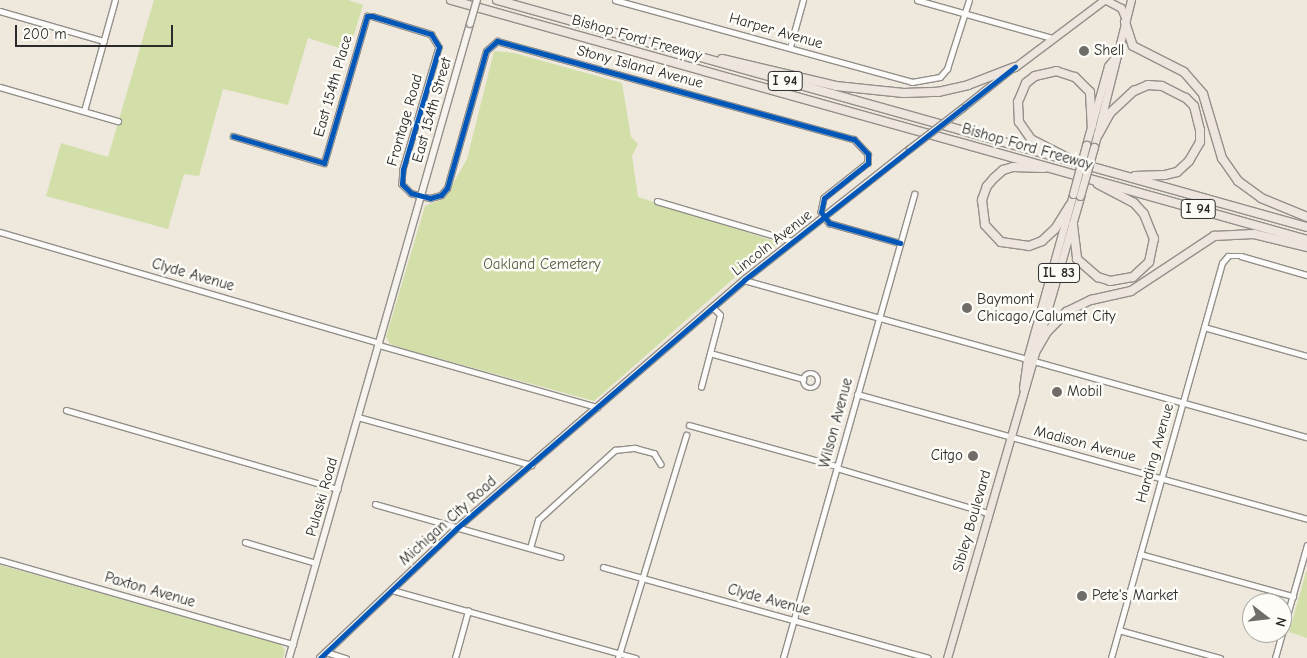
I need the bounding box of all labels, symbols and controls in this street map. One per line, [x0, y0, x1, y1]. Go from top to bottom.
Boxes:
street label: Harper Avenue [727, 9, 825, 53]
street label: Bishop Ford Freeway [570, 11, 704, 65]
scale bar [18, 15, 175, 47]
text: 200 m [23, 25, 67, 43]
street label: East 154th Place [310, 33, 356, 139]
street label: Stony Island Avenue [575, 41, 705, 93]
place label: Shell [1094, 42, 1124, 60]
marker: Shell [1078, 45, 1090, 57]
street label: East 154th Street [408, 55, 456, 165]
road number: I 94 [768, 70, 802, 92]
street label: Frontage Road [383, 72, 427, 168]
street label: Bishop Ford Freeway [960, 120, 1094, 174]
road number: I 94 [1180, 198, 1216, 220]
street label: Lincoln Avenue [728, 206, 816, 280]
street label: Clyde Avenue [150, 255, 236, 295]
park label: Oakland Cemetery [483, 256, 601, 274]
road number: IL 83 [1038, 262, 1080, 284]
place label: Baymont Chicago/Calumet City [977, 290, 1116, 325]
marker: Baymont Chicago/Calumet City [961, 302, 973, 314]
street label: Wilson Avenue [815, 376, 857, 470]
place label: Mobil [1067, 383, 1102, 401]
marker: Mobil [1051, 386, 1063, 398]
street label: Harding Avenue [1132, 401, 1178, 505]
street label: Madison Avenue [1032, 422, 1138, 466]
place label: Citgo [931, 447, 963, 465]
marker: Citgo [967, 450, 979, 462]
street label: Pulaski Road [302, 455, 342, 539]
street label: Sibley Boulevard [949, 468, 995, 574]
street label: Michigan City Road [396, 473, 500, 569]
street label: Paxton Avenue [103, 568, 197, 612]
street label: Clyde Avenue [726, 580, 812, 620]
place label: Pete's Market [1092, 587, 1178, 605]
marker: Pete's Market [1076, 590, 1088, 602]
north arrow [1242, 593, 1292, 643]
text: N [1272, 615, 1290, 629]

